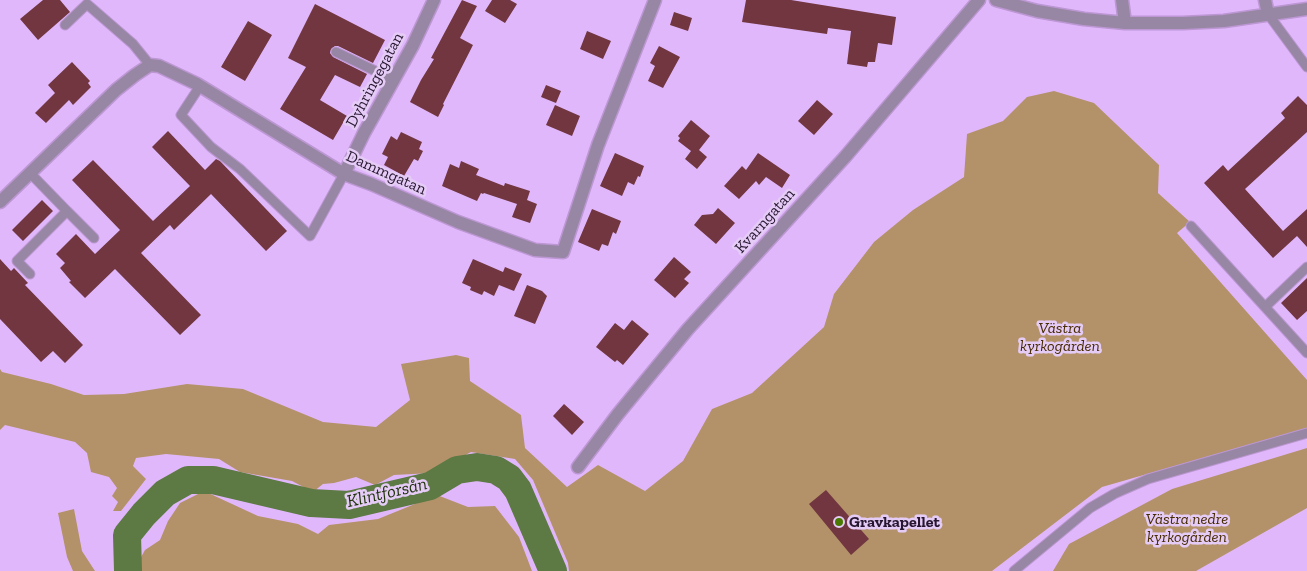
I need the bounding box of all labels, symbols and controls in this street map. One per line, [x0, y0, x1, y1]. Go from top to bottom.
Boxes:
street label: Dyhringegatan [342, 30, 408, 130]
street label: Dammgatan [343, 147, 429, 199]
street label: Kvarngatan [731, 185, 799, 257]
park label: Västra kyrkogården [1020, 318, 1100, 356]
water label: Klintforsån [345, 473, 429, 513]
park label: Västra nedre kyrkogården [1146, 509, 1228, 547]
place label: Gravkapellet [849, 512, 940, 532]
marker: Gravkapellet [833, 516, 845, 528]

